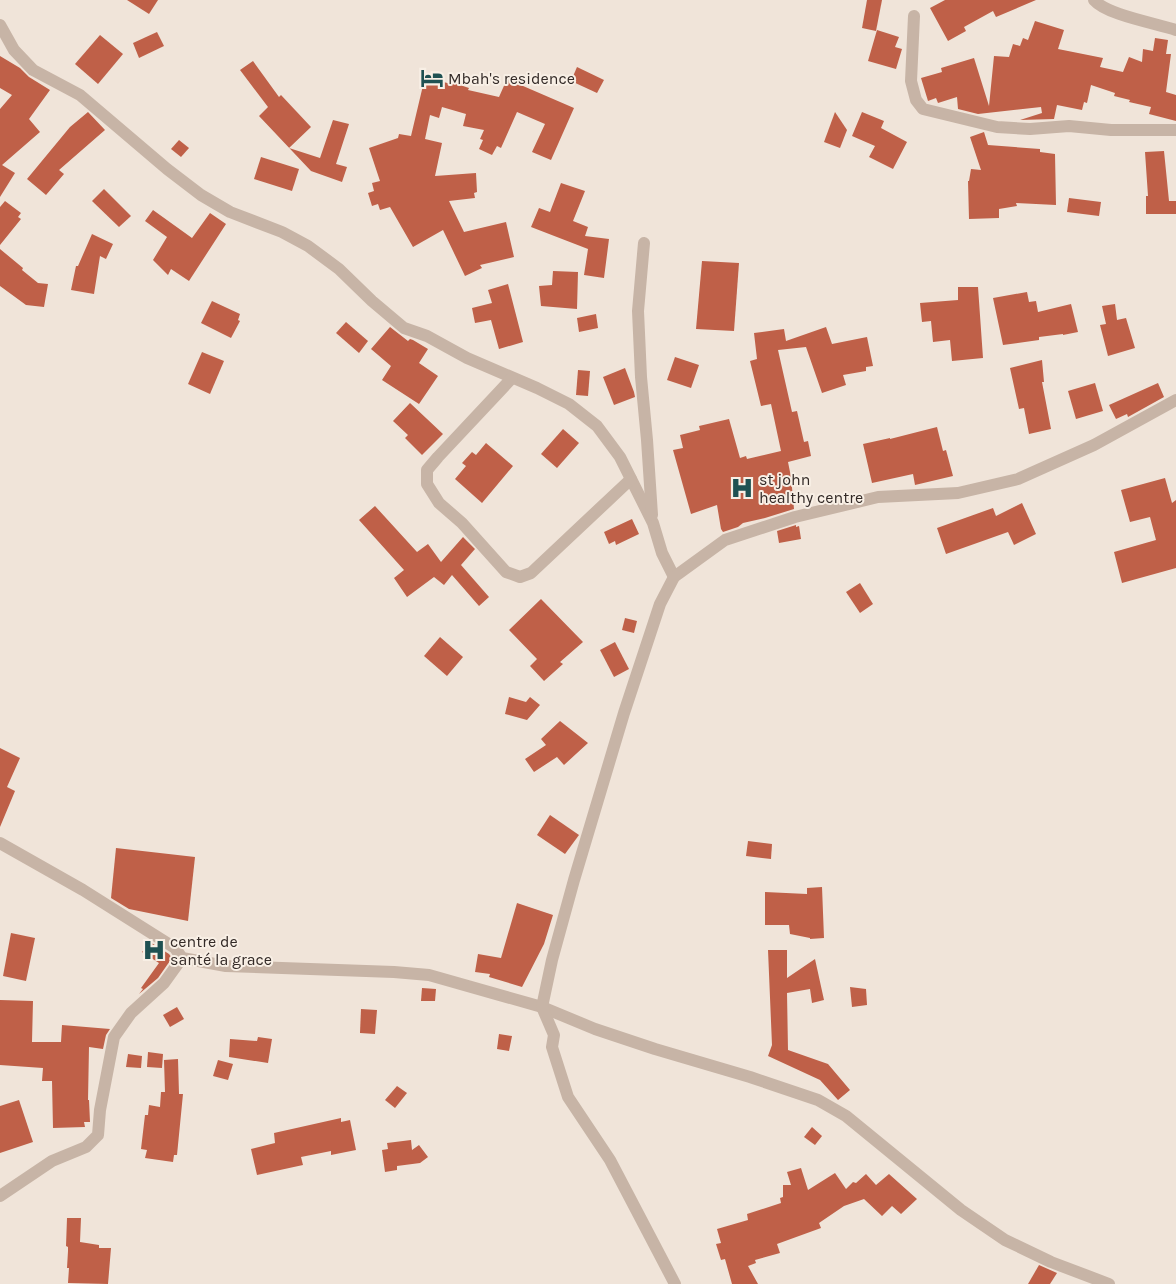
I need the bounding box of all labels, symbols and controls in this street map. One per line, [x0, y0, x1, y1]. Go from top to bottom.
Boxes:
hotel icon: Mbah's residence [419, 65, 445, 91]
place label: Mbah's residence [448, 69, 575, 88]
place label: st john healthy centre [759, 470, 863, 507]
hospital icon: st john healthy centre [729, 475, 755, 501]
place label: centre de santé la grace [170, 932, 272, 969]
hospital icon: centre de santé la grace [141, 937, 167, 963]

